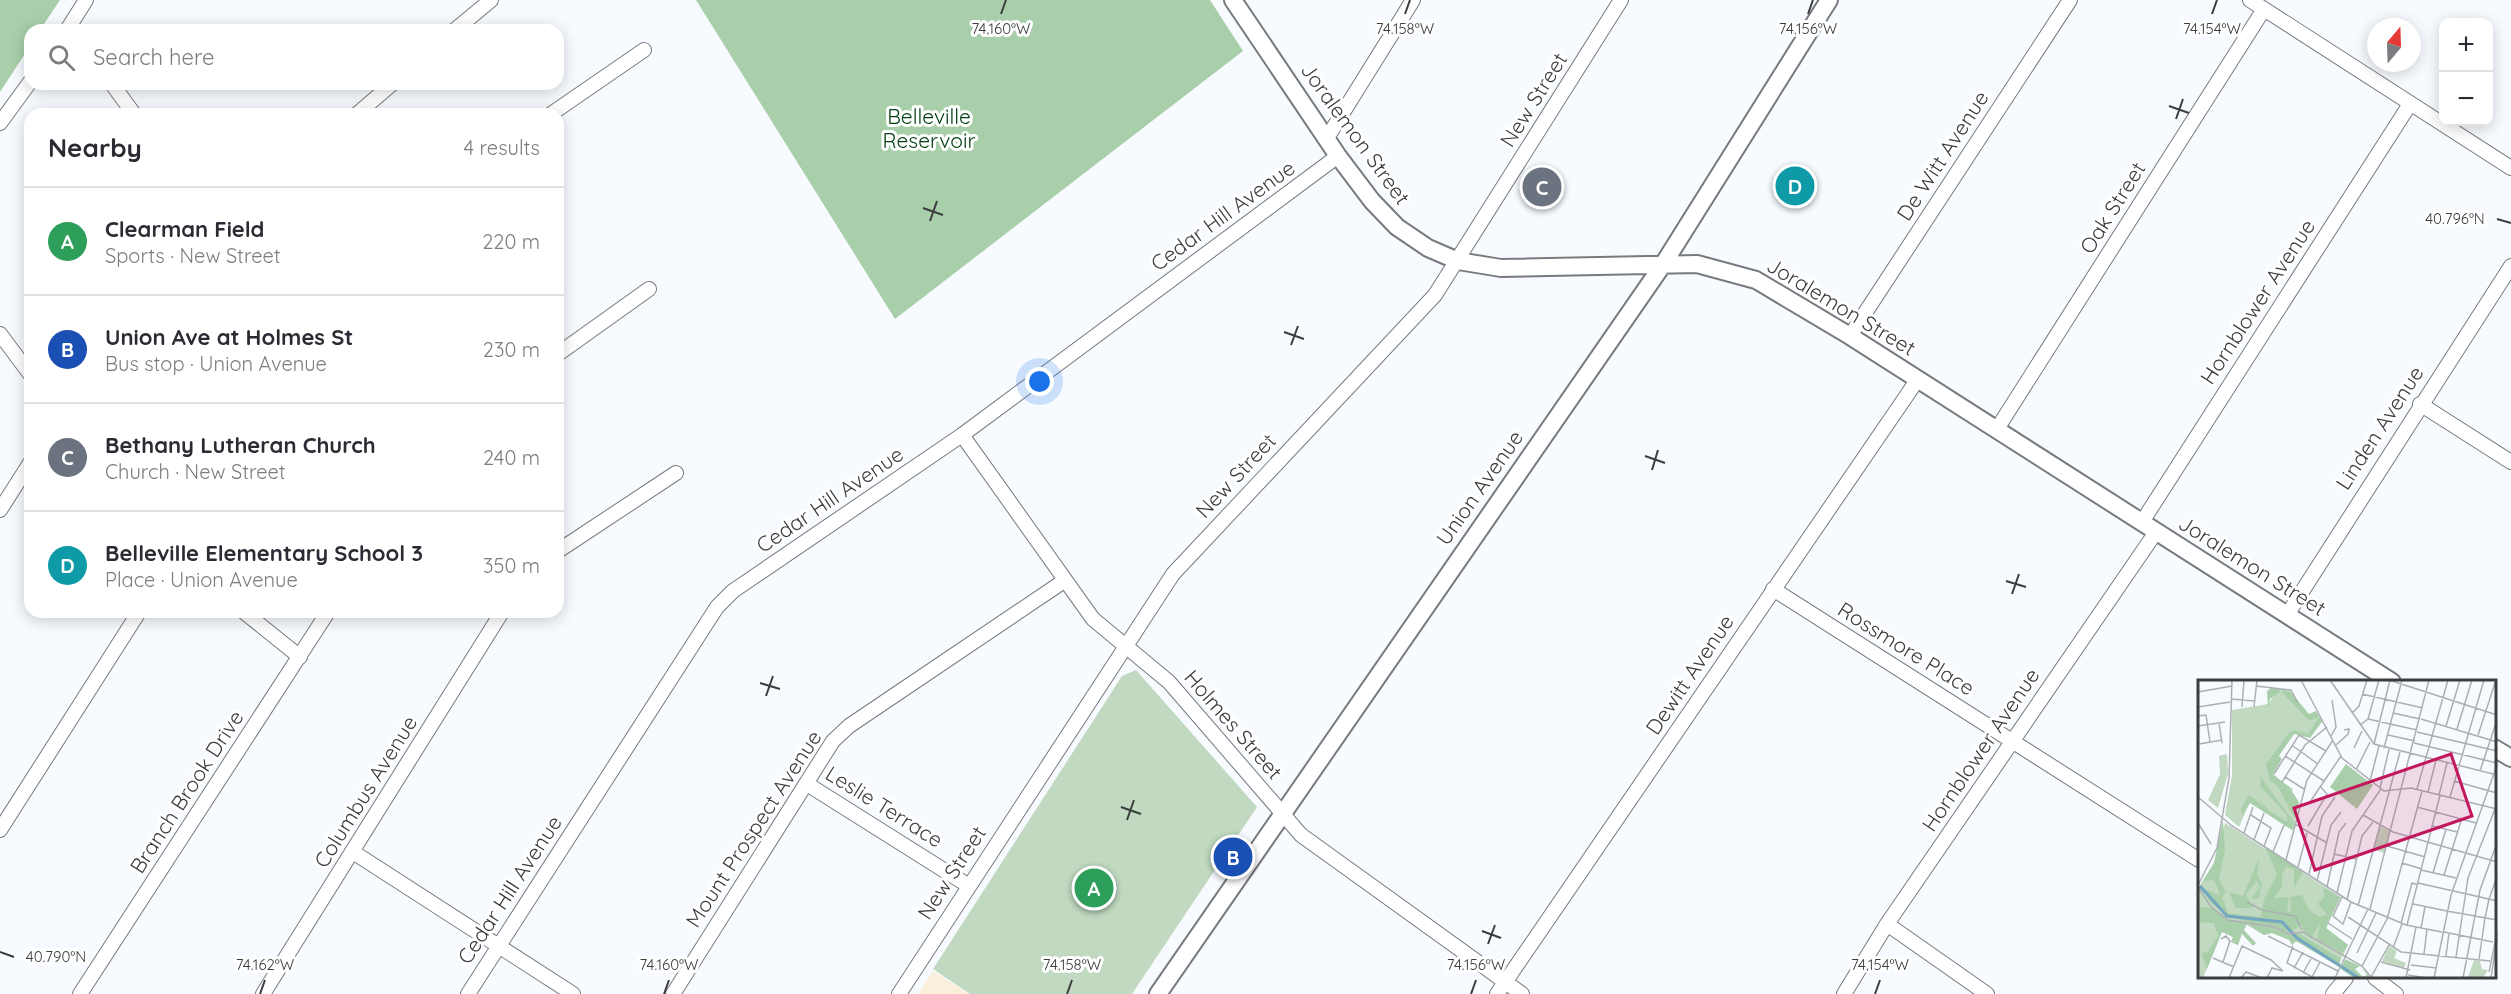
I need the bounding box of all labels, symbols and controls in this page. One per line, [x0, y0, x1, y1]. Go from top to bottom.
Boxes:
north arrow [2367, 18, 2421, 72]
map controls [2439, 18, 2493, 126]
button: + [2439, 18, 2493, 72]
text: 74.160°W [971, 19, 1031, 38]
text: 74.158°W [1376, 19, 1435, 38]
text: 74.156°W [1779, 19, 1838, 38]
text: 74.154°W [2183, 19, 2242, 38]
search box [24, 24, 564, 90]
icon: search [45, 41, 78, 74]
text: Search here [93, 43, 214, 71]
street label: New Street [1494, 48, 1572, 151]
street label: Joralemon Street [1296, 57, 1416, 209]
button: − [2439, 72, 2493, 126]
street label: De Witt Avenue [1891, 86, 1994, 225]
park label: Belleville Reservoir [883, 103, 975, 153]
text: Nearby [48, 131, 142, 164]
text: 4 results [464, 135, 540, 160]
street label: Cedar Hill Avenue [1145, 154, 1300, 276]
street label: Oak Street [2074, 157, 2151, 258]
pin: C [1522, 164, 1562, 210]
pin: D [1776, 164, 1814, 208]
text: 40.796°N [2425, 209, 2485, 228]
street label: Hornblower Avenue [2194, 214, 2320, 389]
text: Clearman Field [105, 215, 264, 243]
text: A [61, 229, 74, 254]
text: 220 m [482, 229, 540, 254]
text: Sports · New Street [105, 243, 281, 268]
street label: Joralemon Street [1762, 252, 1921, 361]
text: Union Ave at Holmes St [105, 323, 353, 351]
text: B [61, 337, 74, 362]
text: 230 m [483, 337, 540, 362]
text: Bus stop · Union Avenue [105, 351, 327, 376]
street label: Linden Avenue [2330, 361, 2429, 494]
your location [1025, 367, 1054, 396]
street label: Union Avenue [1430, 425, 1528, 550]
street label: New Street [1190, 428, 1281, 523]
text: Bethany Lutheran Church [105, 431, 376, 459]
street label: Cedar Hill Avenue [751, 440, 908, 558]
text: C [61, 445, 74, 470]
text: 240 m [483, 445, 540, 470]
text: Church · New Street [105, 459, 286, 484]
street label: Joralemon Street [2174, 509, 2331, 621]
text: Belleville Elementary School 3 [105, 539, 423, 567]
text: D [60, 553, 75, 578]
text: 350 m [483, 553, 540, 578]
text: Place · Union Avenue [105, 567, 298, 592]
street label: Rossmore Place [1833, 596, 1980, 701]
street label: Dewitt Avenue [1639, 609, 1739, 739]
street label: Hornblower Avenue [1916, 663, 2044, 836]
street label: Holmes Street [1179, 664, 1288, 784]
inset map [2198, 680, 2496, 979]
street label: Branch Brook Drive [124, 705, 249, 878]
street label: Columbus Avenue [308, 711, 422, 872]
street label: Mount Prospect Avenue [680, 725, 827, 932]
street label: Leslie Terrace [821, 760, 948, 852]
street label: Cedar Hill Avenue [452, 810, 567, 969]
street label: New Street [911, 821, 991, 924]
pin: B [1214, 834, 1252, 880]
pin: A [1074, 866, 1114, 910]
text: 40.790°N [26, 947, 86, 966]
text: 74.162°W [236, 955, 295, 974]
text: 74.160°W [639, 955, 699, 974]
text: 74.158°W [1043, 955, 1102, 974]
text: 74.156°W [1447, 955, 1506, 974]
text: 74.154°W [1851, 955, 1910, 974]

